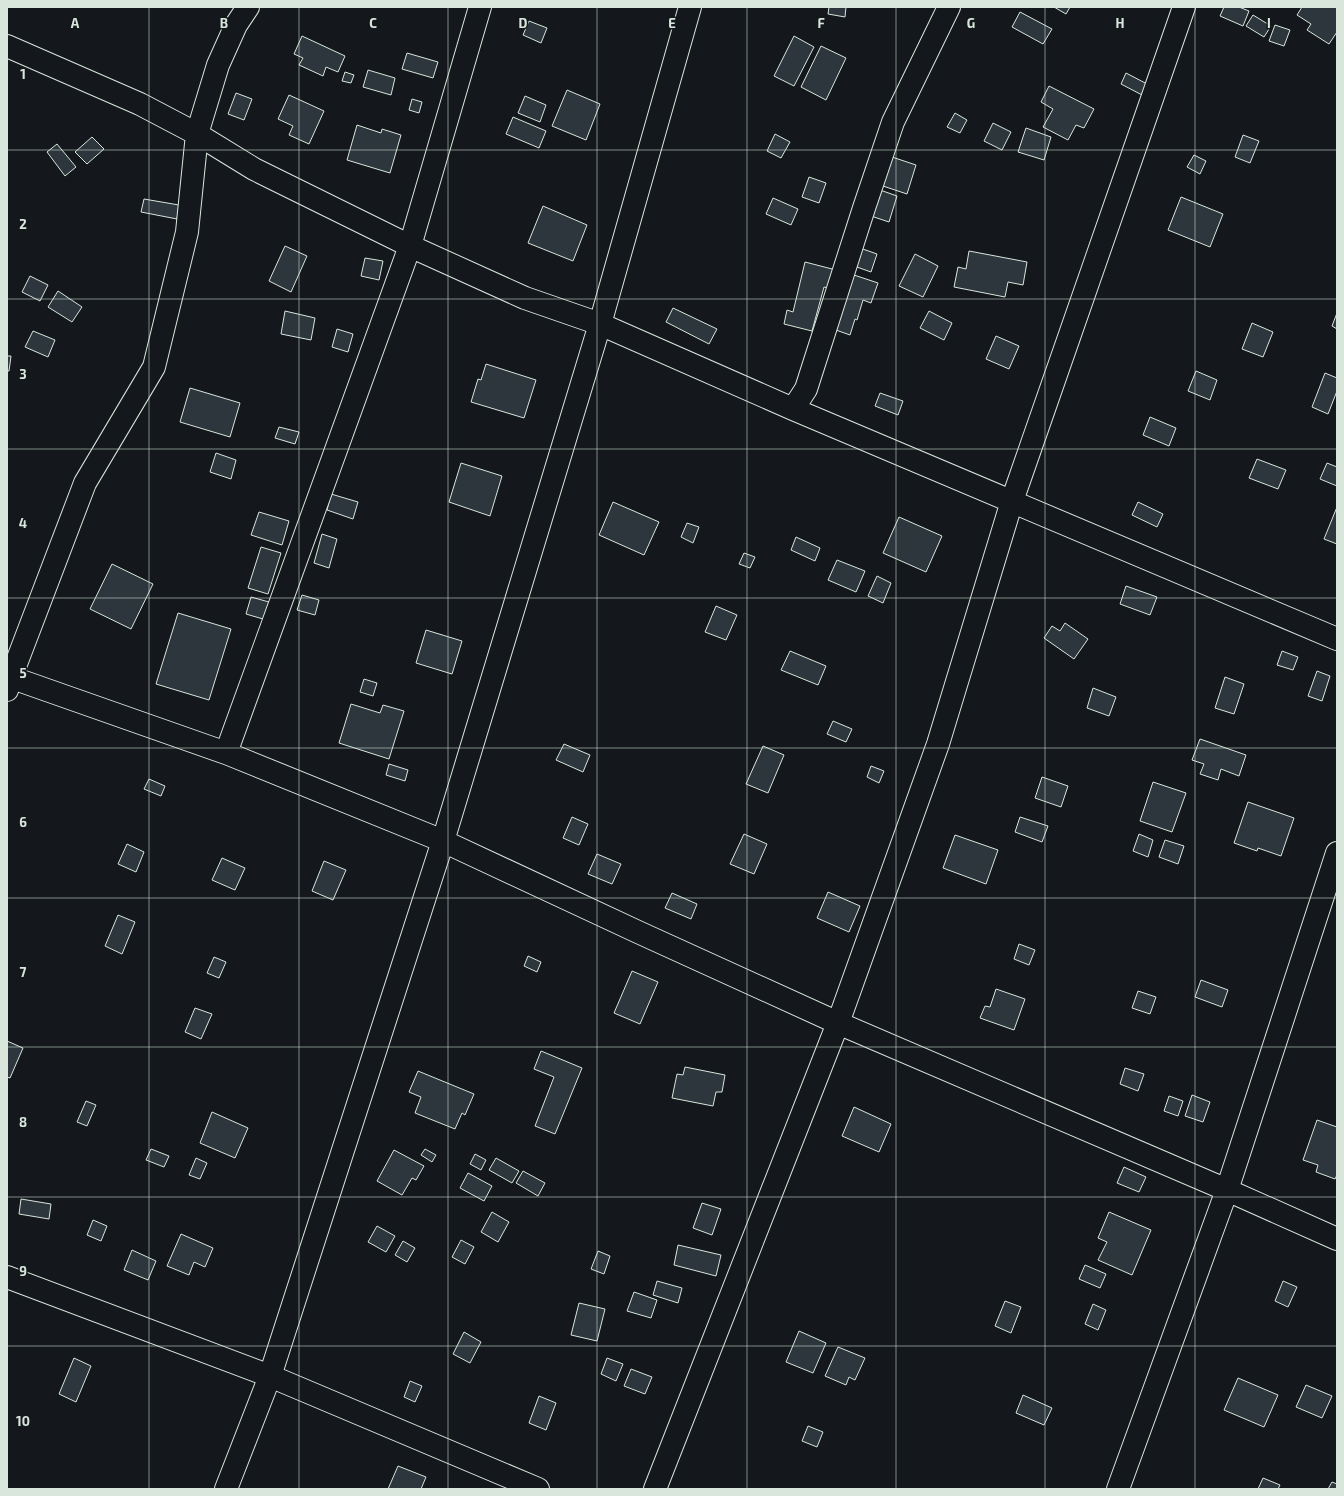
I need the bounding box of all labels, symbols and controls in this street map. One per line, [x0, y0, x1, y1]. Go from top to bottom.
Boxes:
text: A [71, 15, 80, 31]
text: B [220, 15, 228, 31]
text: C [369, 15, 377, 31]
text: D [519, 15, 528, 31]
text: E [668, 15, 676, 31]
text: F [817, 15, 825, 31]
text: G [967, 15, 975, 31]
text: H [1116, 15, 1125, 31]
text: I [1267, 15, 1271, 31]
text: 1 [20, 66, 26, 82]
text: 2 [19, 216, 27, 232]
text: 3 [19, 366, 27, 382]
text: 4 [19, 515, 27, 531]
text: 5 [19, 665, 27, 681]
text: 6 [19, 814, 27, 830]
text: 7 [20, 964, 27, 980]
text: 8 [19, 1114, 27, 1130]
text: 9 [19, 1263, 27, 1279]
text: 10 [16, 1413, 30, 1429]

